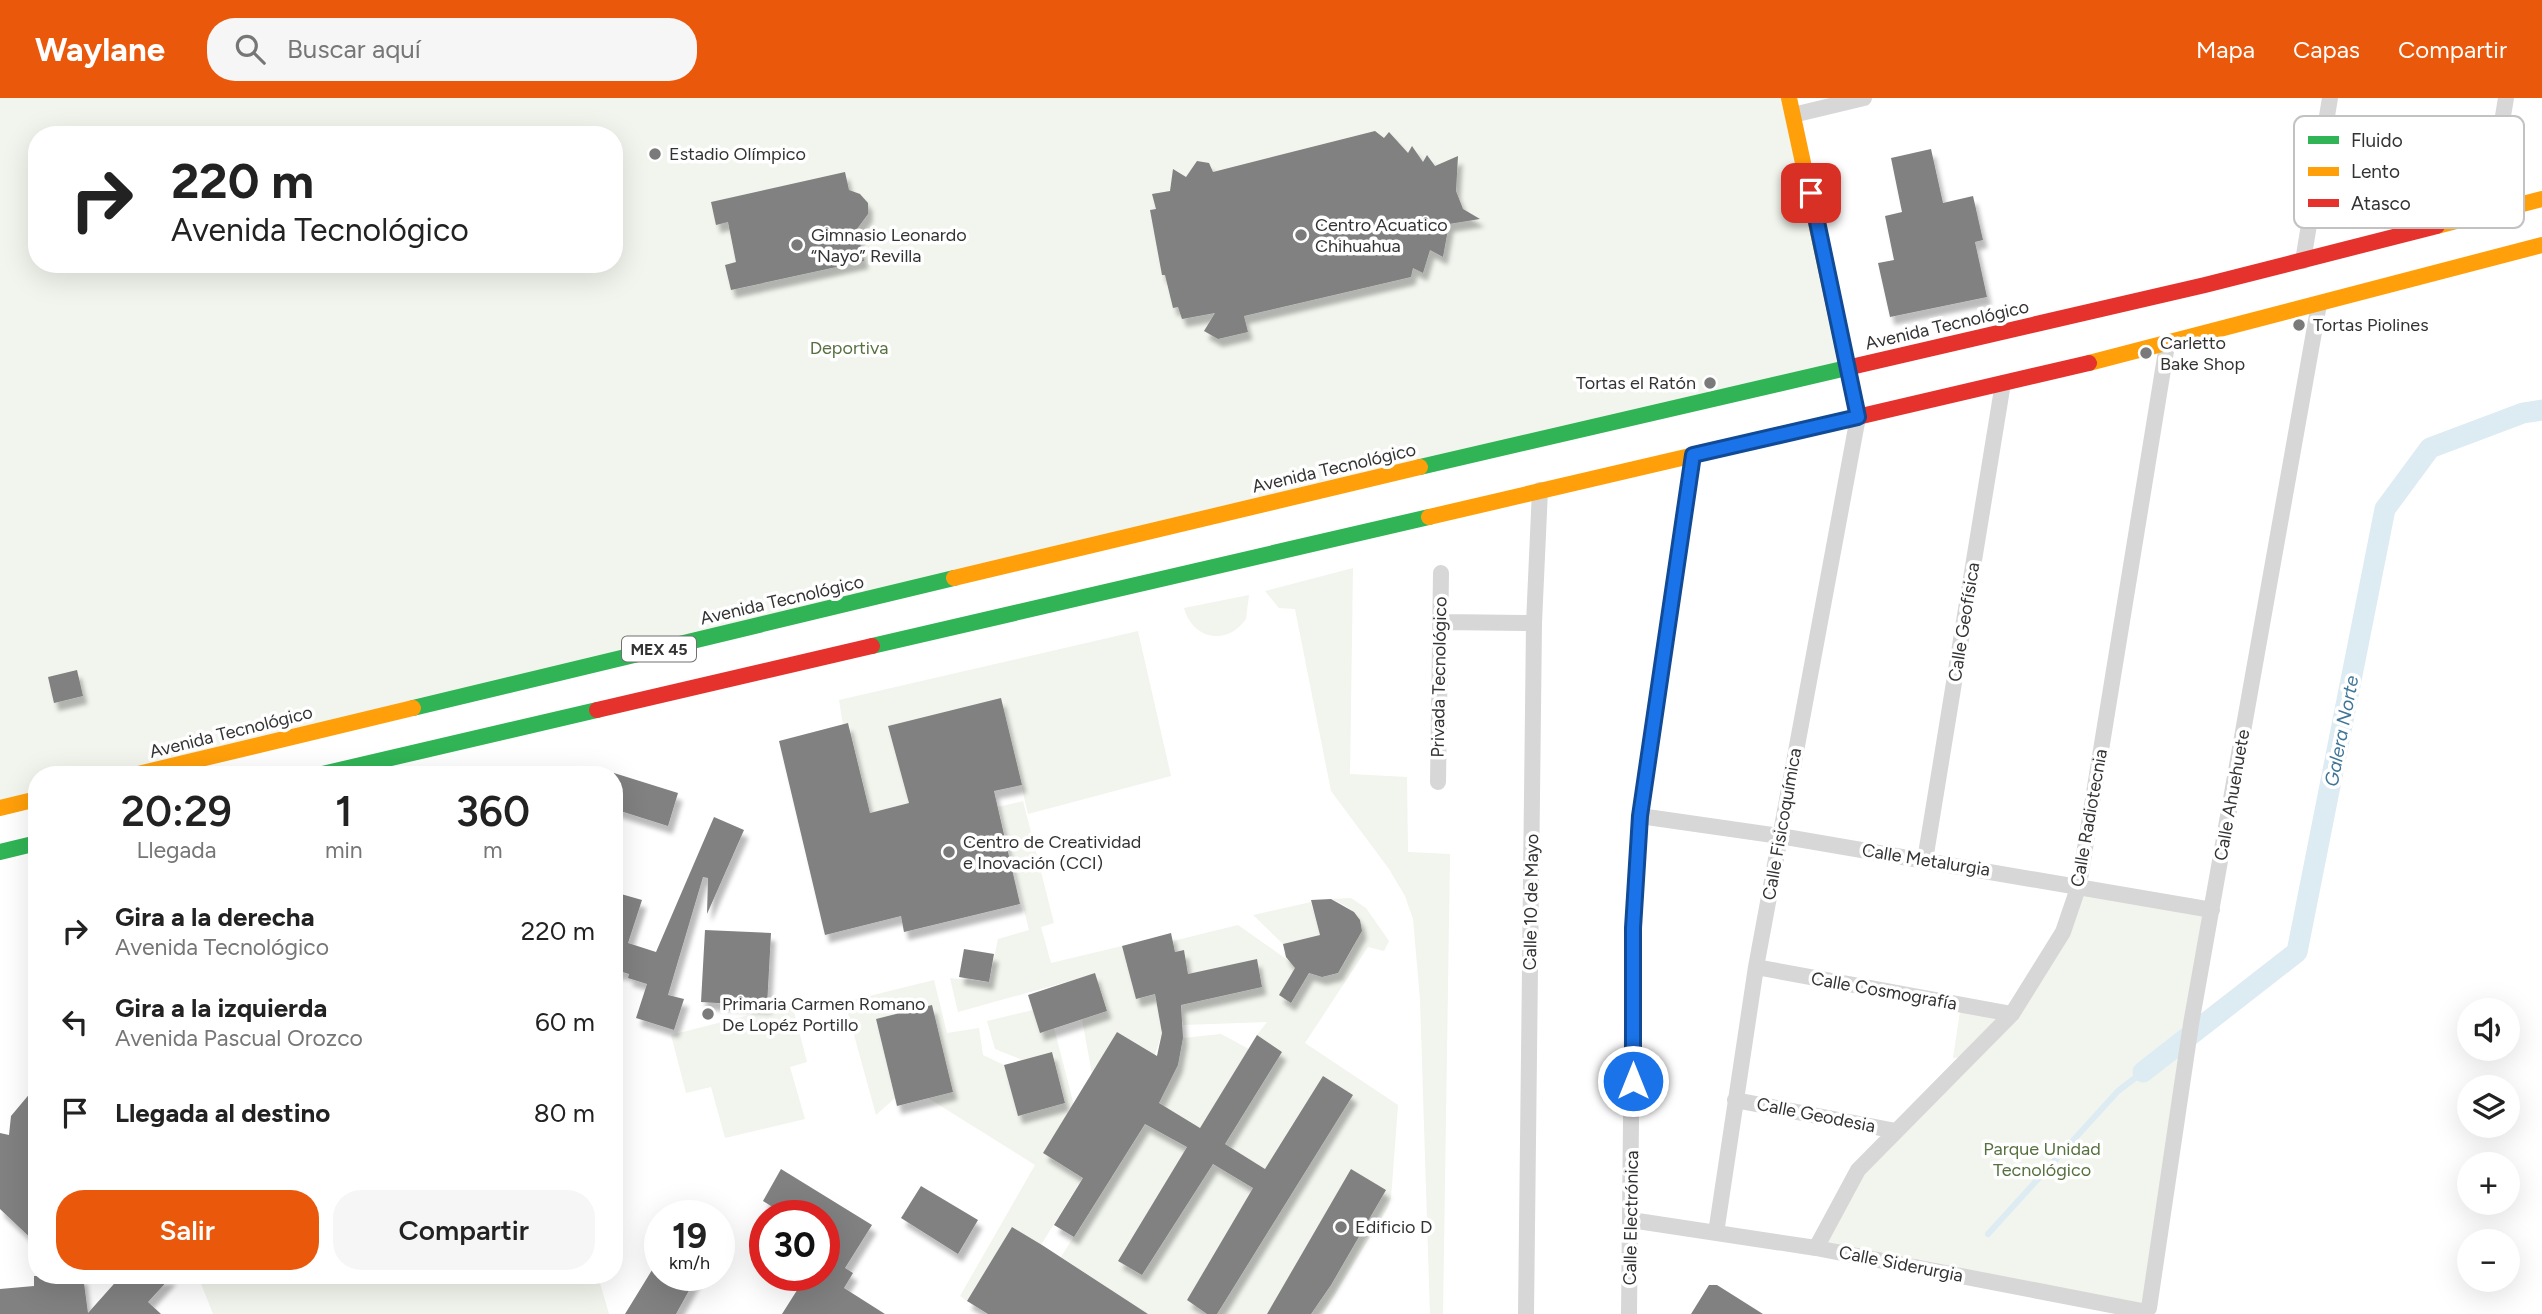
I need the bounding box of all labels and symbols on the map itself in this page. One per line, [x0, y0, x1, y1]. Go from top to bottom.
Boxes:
legend [2294, 116, 2524, 228]
text: Fluido [2351, 129, 2403, 152]
place label: Estadio Olímpico [669, 143, 806, 165]
marker: Estadio Olímpico [647, 146, 663, 162]
text: Lento [2351, 160, 2400, 183]
pin [1781, 163, 1841, 223]
text: Atasco [2351, 192, 2411, 215]
place label: Centro Acuatico Chihuahua [1315, 214, 1448, 257]
place label: Gimnasio Leonardo “Nayo” Revilla [811, 224, 967, 267]
marker: Centro Acuatico Chihuahua [1293, 227, 1309, 243]
marker: Gimnasio Leonardo “Nayo” Revilla [789, 237, 805, 253]
street label: Avenida Tecnológico [1863, 295, 2031, 355]
place label: Tortas Piolines [2313, 314, 2429, 336]
marker: Tortas Piolines [2291, 317, 2307, 333]
place label: Carletto Bake Shop [2160, 332, 2245, 375]
park label: Deportiva [810, 337, 888, 359]
marker: Carletto Bake Shop [2138, 345, 2154, 361]
place label: Tortas el Ratón [1576, 372, 1696, 394]
marker: Tortas el Ratón [1702, 375, 1718, 391]
street label: Avenida Tecnológico [1250, 438, 1418, 498]
street label: Calle Geofísica [1944, 561, 1984, 683]
street label: Avenida Tecnológico [698, 570, 866, 630]
street label: Privada Tecnológico [1427, 596, 1451, 758]
road number: MEX 45 [622, 636, 696, 662]
water label: Galera Norte [2319, 673, 2364, 788]
street label: Avenida Tecnológico [147, 701, 315, 763]
street label: Calle Ahuehuete [2210, 727, 2254, 862]
street label: Calle Fisicoquímica [1758, 746, 1806, 902]
street label: Calle Radiotecnia [2066, 747, 2112, 889]
place label: Centro de Creatividad e Inovación (CCI) [963, 831, 1141, 874]
street label: Calle 10 de Mayo [1519, 834, 1543, 970]
street label: Calle Metalurgia [1860, 839, 1992, 881]
marker: Centro de Creatividad e Inovación (CCI) [941, 844, 957, 860]
street label: Calle Cosmografía [1809, 967, 1959, 1015]
place label: Primaria Carmen Romano De Lopéz Portillo [722, 993, 926, 1036]
marker: Primaria Carmen Romano De Lopéz Portillo [700, 1006, 716, 1022]
position arrow [1596, 1044, 1670, 1118]
street label: Calle Geodesia [1755, 1093, 1877, 1137]
park label: Parque Unidad Tecnológico [1983, 1138, 2101, 1181]
street label: Calle Electrónica [1619, 1150, 1643, 1286]
speed limit sign: 30 [749, 1200, 840, 1291]
place label: Edificio D [1355, 1216, 1432, 1238]
marker: Edificio D [1333, 1219, 1349, 1235]
street label: Calle Siderurgia [1837, 1241, 1965, 1287]

